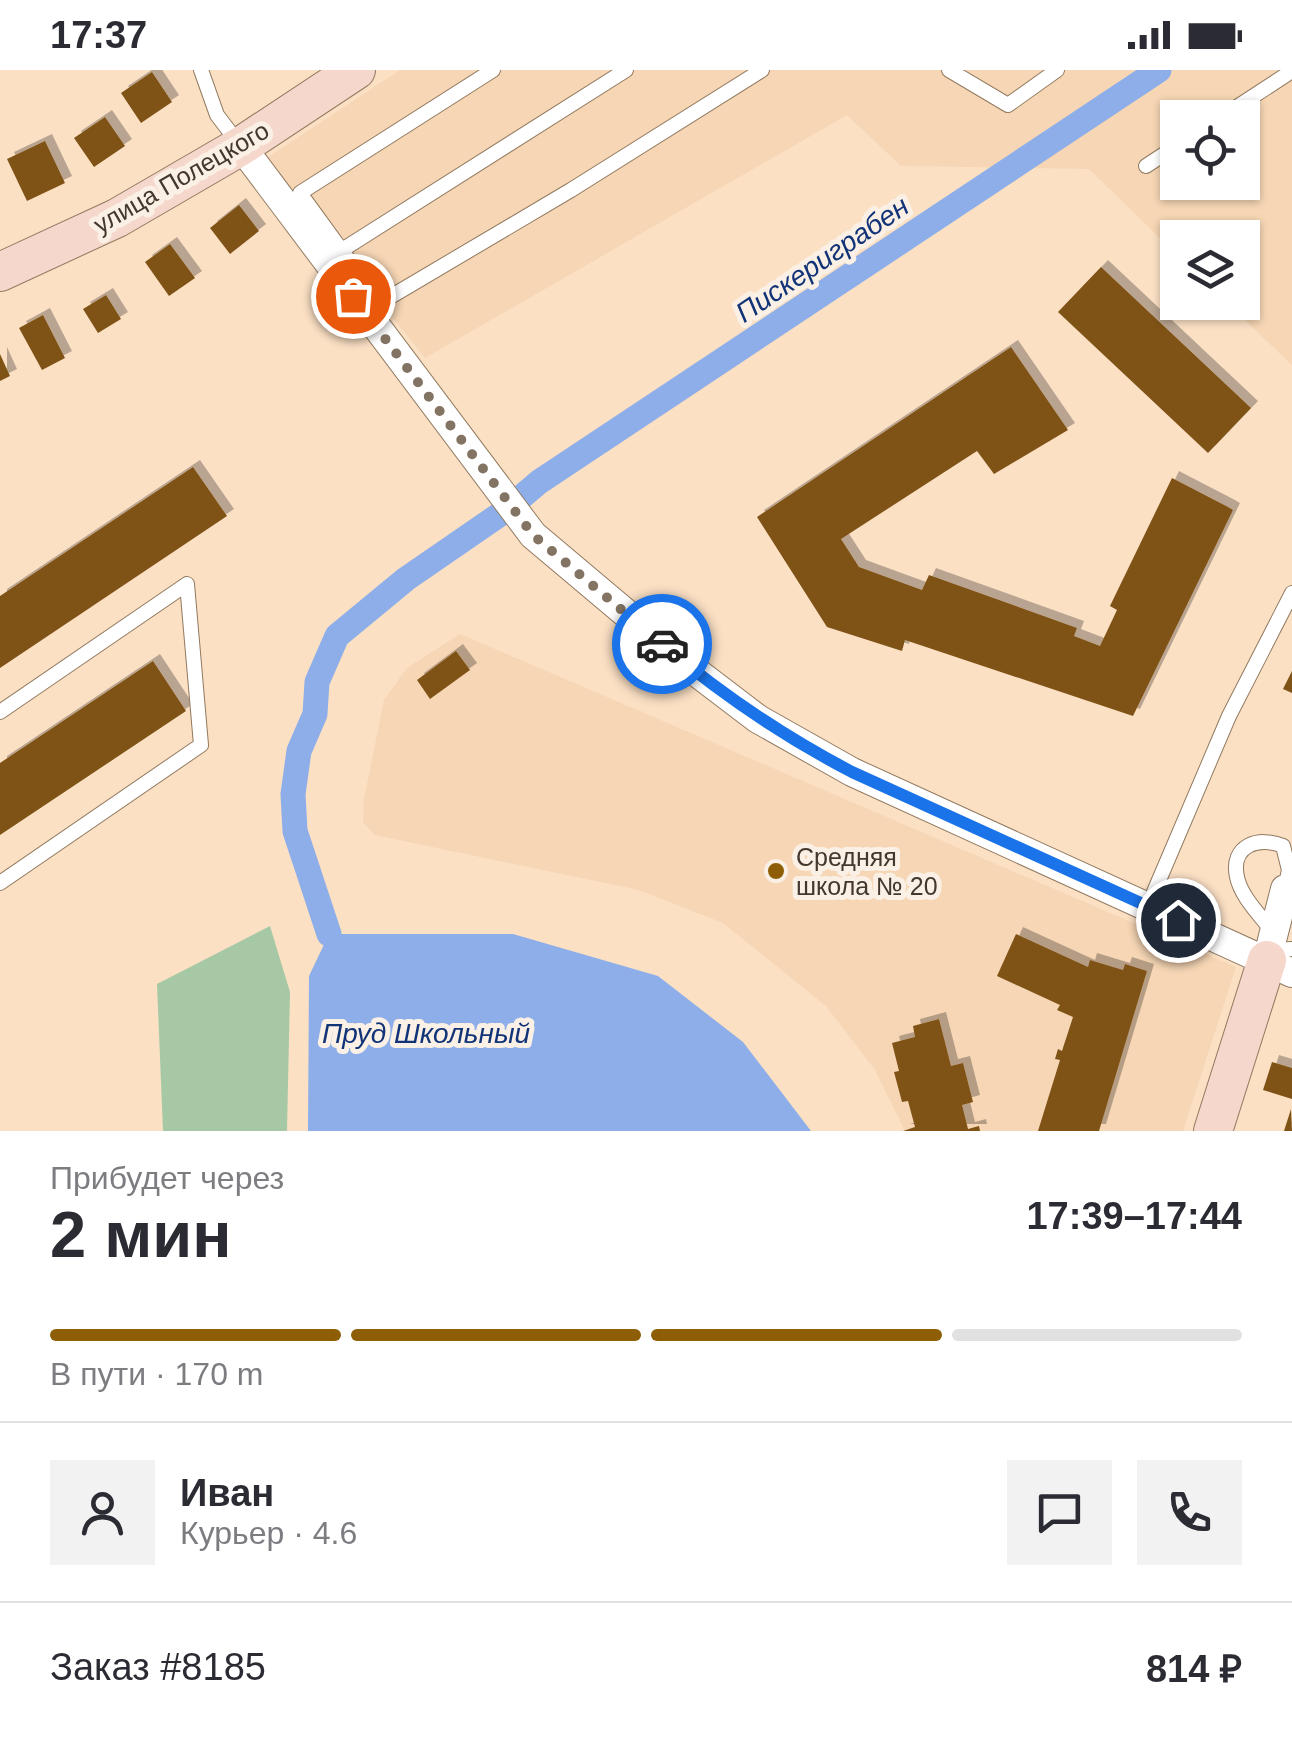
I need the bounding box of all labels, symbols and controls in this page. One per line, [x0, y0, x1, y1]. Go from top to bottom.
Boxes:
text: 17:37 [50, 14, 147, 56]
map controls [1160, 100, 1260, 320]
button: locate [1160, 100, 1260, 200]
street label: улица Полецкого [89, 116, 273, 238]
water label: Пискериграбен [730, 190, 914, 329]
button: layers [1160, 220, 1260, 320]
pin [311, 254, 396, 339]
icon: bag [326, 269, 381, 324]
courier [612, 594, 712, 694]
icon: car [635, 617, 690, 672]
place label: Средняя школа № 20 [796, 843, 938, 900]
marker: Средняя школа № 20 [765, 860, 787, 882]
pin [1136, 878, 1221, 963]
icon: home [1151, 893, 1206, 948]
water label: Пруд Школьный [322, 1018, 531, 1049]
text: Прибудет через [50, 1160, 284, 1196]
text: 17:39–17:44 [1026, 1195, 1242, 1237]
text: 2 мин [50, 1198, 232, 1271]
text: В пути · 170 m [50, 1356, 263, 1392]
button: person [50, 1460, 155, 1565]
button: chat [1007, 1460, 1112, 1565]
button: phone [1137, 1460, 1242, 1565]
text: Иван [180, 1472, 274, 1514]
text: Курьер · 4.6 [180, 1515, 357, 1551]
text: Заказ #8185 [50, 1646, 266, 1688]
text: 814 ₽ [1146, 1648, 1242, 1690]

